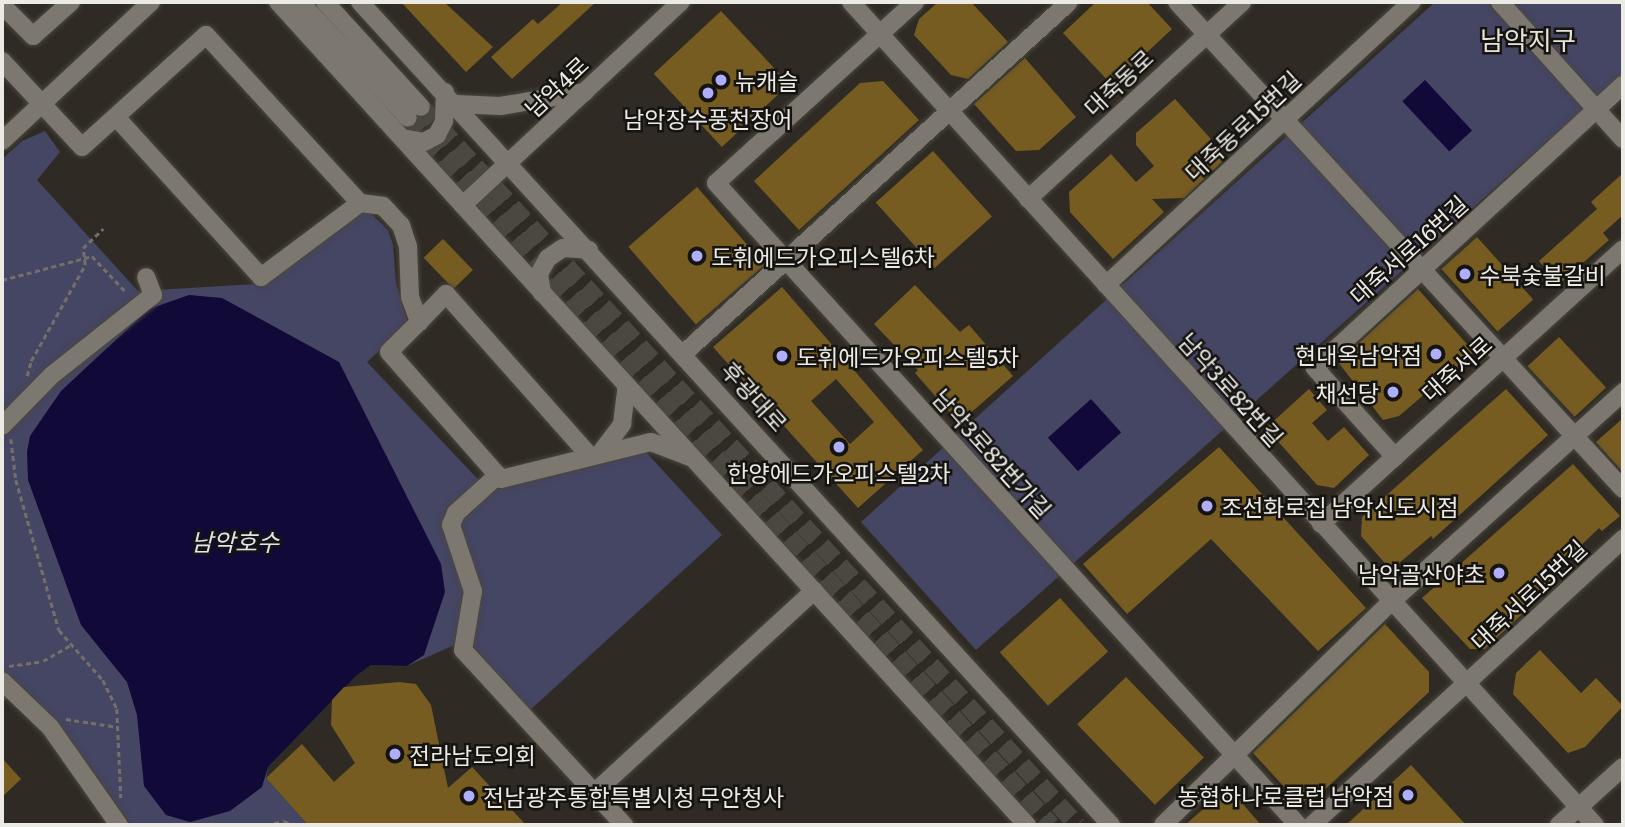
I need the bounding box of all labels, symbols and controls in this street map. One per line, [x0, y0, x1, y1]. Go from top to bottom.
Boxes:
district label: 남악지구 [1480, 23, 1576, 55]
street label: 대죽동로 [1078, 43, 1158, 121]
street label: 남악4로 [519, 50, 593, 122]
street label: 대죽동로15번길 [1178, 64, 1306, 186]
place label: 뉴캐슬 [735, 66, 798, 94]
marker: 뉴캐슬 [713, 72, 729, 88]
marker: 남악장수풍천장어 [700, 85, 716, 101]
place label: 남악장수풍천장어 [623, 104, 793, 132]
street label: 대죽서로16번길 [1344, 189, 1472, 309]
place label: 도휘에드가오피스텔6차 [711, 242, 935, 270]
marker: 도휘에드가오피스텔6차 [689, 248, 705, 264]
place label: 수북숯불갈비 [1479, 260, 1606, 288]
marker: 수북숯불갈비 [1457, 266, 1473, 282]
street label: 남악3로82번길 [1174, 327, 1290, 451]
street label: 대죽서로 [1415, 329, 1497, 407]
place label: 현대옥남악점 [1295, 340, 1422, 368]
place label: 도휘에드가오피스텔5차 [796, 342, 1019, 370]
marker: 현대옥남악점 [1428, 346, 1444, 362]
marker: 도휘에드가오피스텔5차 [774, 348, 790, 364]
street label: 후광대로 [716, 355, 794, 437]
place label: 채선당 [1316, 378, 1379, 406]
street label: 남악3로82번가길 [928, 383, 1058, 523]
marker: 채선당 [1385, 384, 1401, 400]
marker: 한양에드가오피스텔2차 [831, 439, 847, 455]
place label: 한양에드가오피스텔2차 [727, 458, 951, 486]
place label: 조선화로집 남악신도시점 [1221, 492, 1458, 520]
marker: 조선화로집 남악신도시점 [1199, 498, 1215, 514]
water label: 남악호수 [191, 527, 279, 555]
street label: 대죽서로15번길 [1464, 533, 1592, 655]
place label: 남악골산야초 [1358, 559, 1485, 587]
marker: 남악골산야초 [1491, 565, 1507, 581]
place label: 전라남도의회 [409, 740, 536, 768]
marker: 전라남도의회 [387, 746, 403, 762]
place label: 농협하나로클럽 남악점 [1178, 781, 1394, 809]
place label: 전남광주통합특별시청 무안청사 [483, 782, 784, 810]
marker: 농협하나로클럽 남악점 [1400, 787, 1416, 803]
marker: 전남광주통합특별시청 무안청사 [461, 788, 477, 804]

